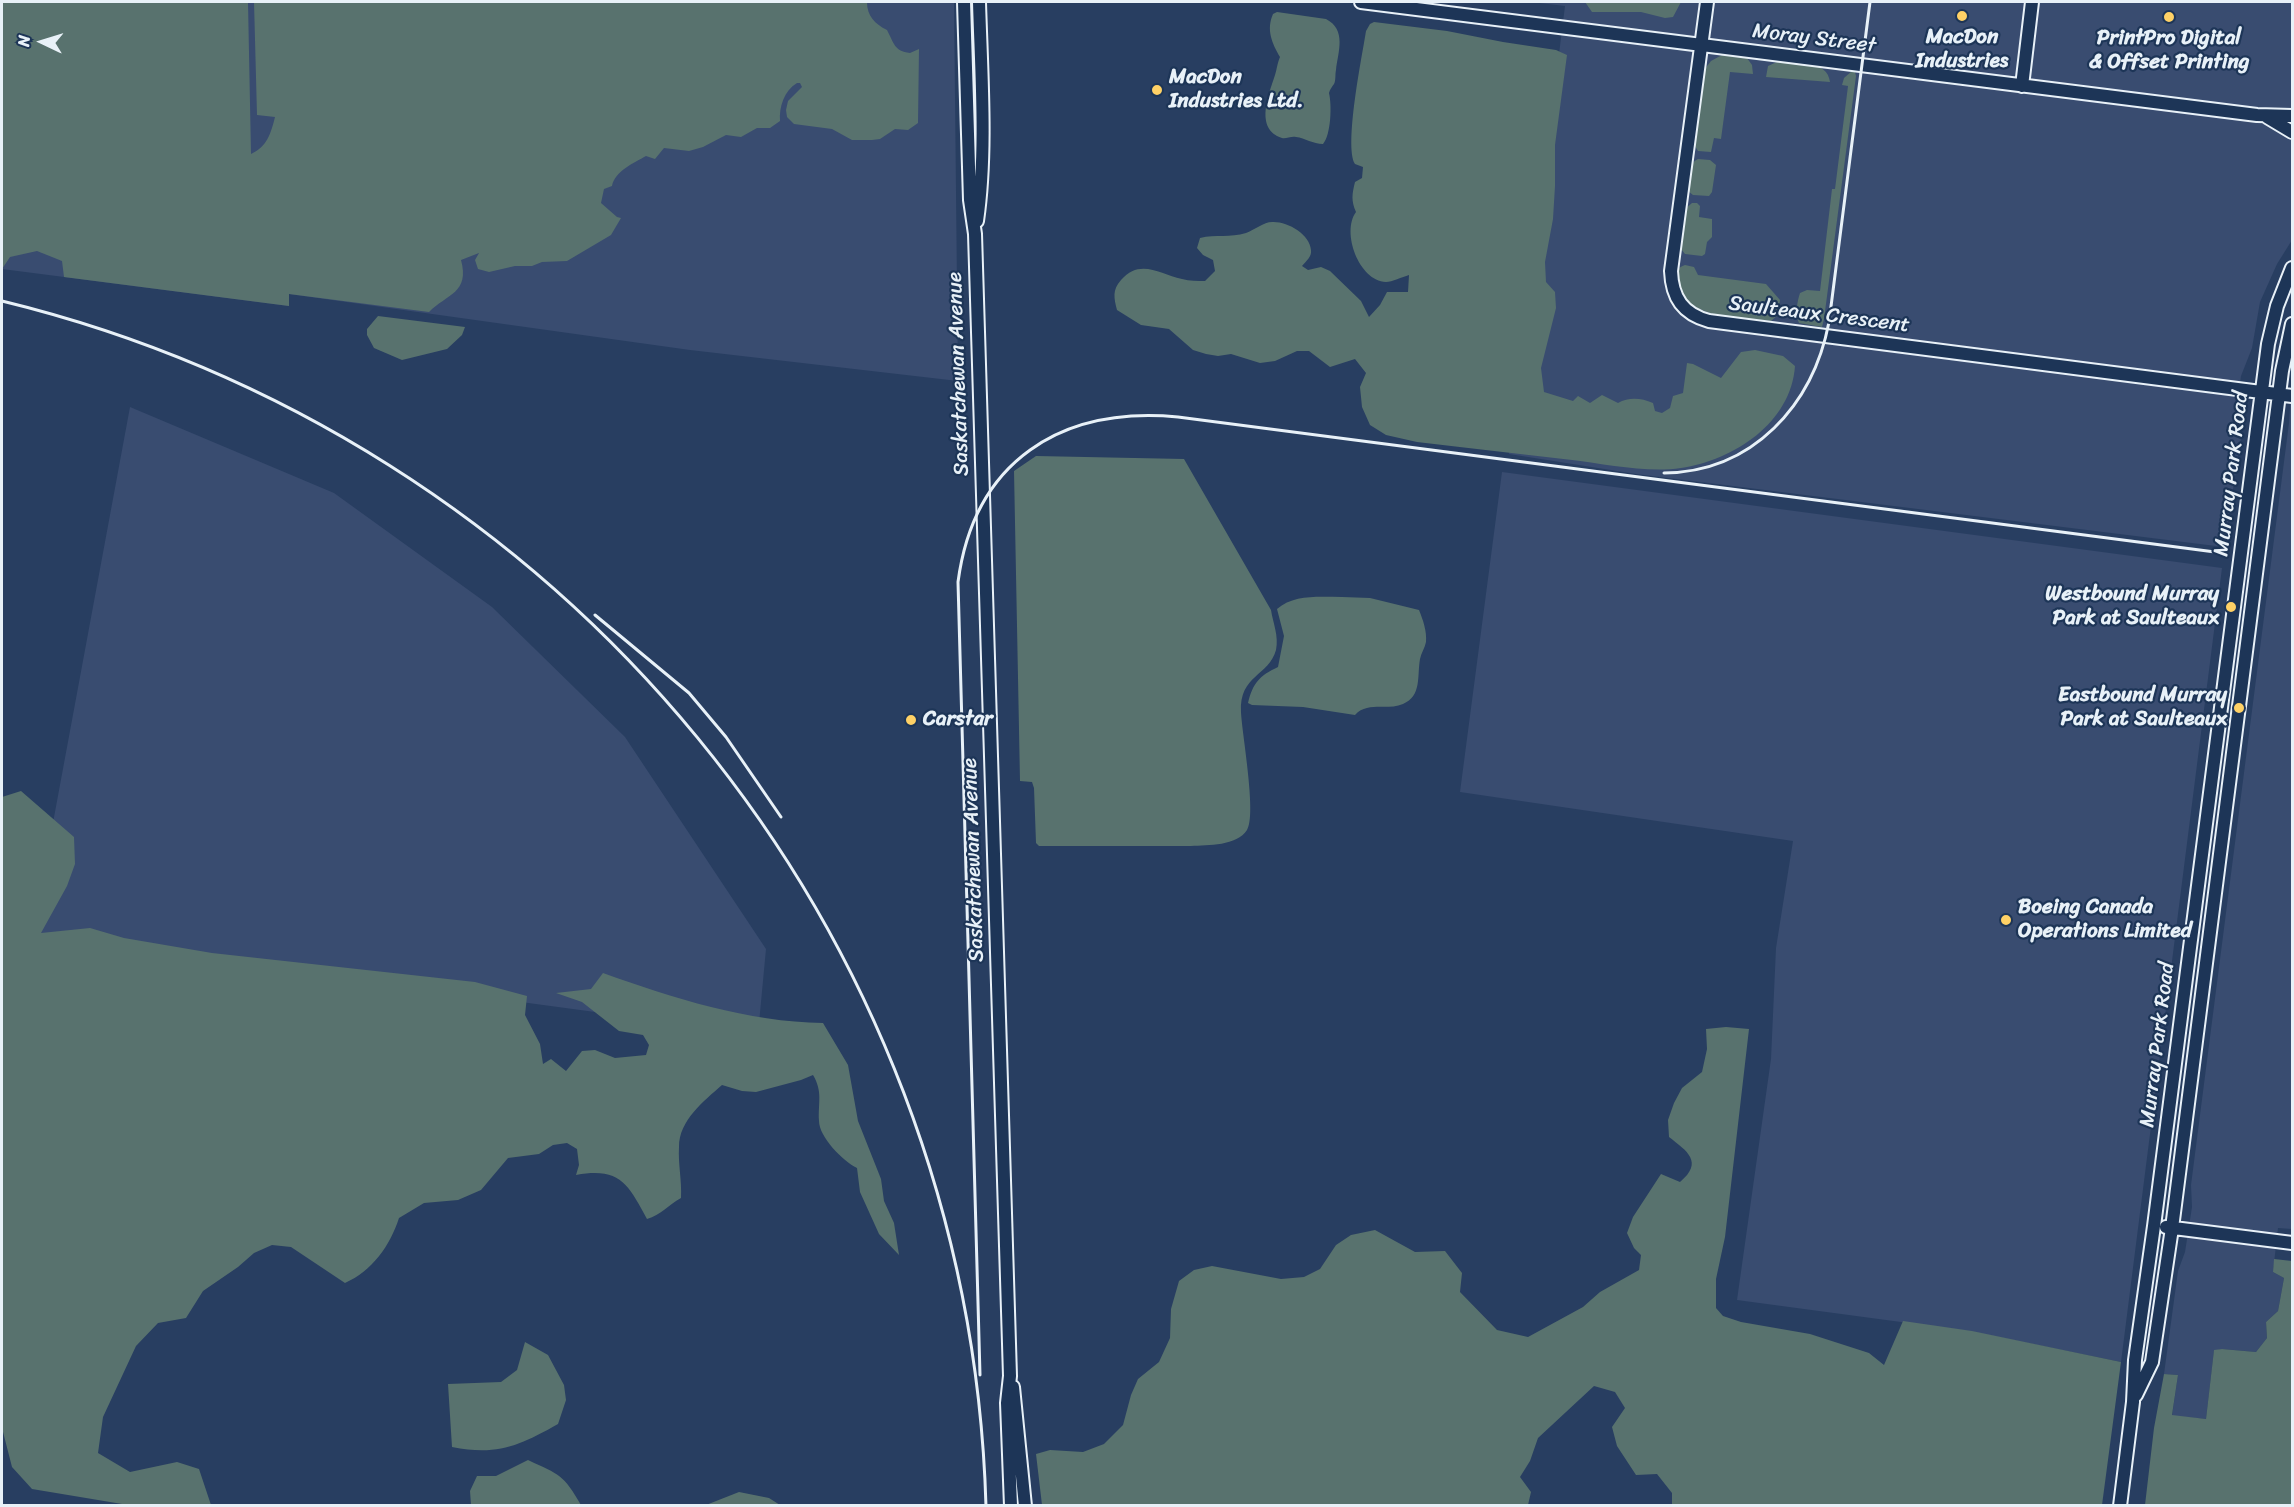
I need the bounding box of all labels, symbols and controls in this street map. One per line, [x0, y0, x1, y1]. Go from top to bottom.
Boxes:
marker: MacDon Industries [1955, 9, 1969, 23]
marker: PrintPro Digital & Offset Printing [2162, 10, 2176, 24]
north arrow [12, 12, 72, 72]
street label: Moray Street [1751, 19, 1877, 59]
place label: MacDon Industries [1916, 25, 2008, 75]
place label: PrintPro Digital & Offset Printing [2089, 26, 2249, 76]
text: N [9, 34, 38, 47]
place label: MacDon Industries Ltd. [1169, 65, 1304, 115]
marker: MacDon Industries Ltd. [1150, 83, 1164, 97]
street label: Saskatchewan Avenue [943, 272, 975, 476]
street label: Saulteaux Crescent [1727, 291, 1911, 339]
street label: Murray Park Road [2209, 390, 2255, 558]
place label: Westbound Murray Park at Saulteaux [2045, 582, 2219, 632]
marker: Westbound Murray Park at Saulteaux [2224, 600, 2238, 614]
place label: Eastbound Murray Park at Saulteaux [2058, 683, 2227, 733]
marker: Eastbound Murray Park at Saulteaux [2232, 701, 2246, 715]
place label: Carstar [923, 707, 993, 733]
marker: Carstar [904, 713, 918, 727]
street label: Saskatchewan Avenue [958, 758, 990, 962]
place label: Boeing Canada Operations Limited [2018, 895, 2192, 945]
marker: Boeing Canada Operations Limited [1999, 913, 2013, 927]
street label: Murray Park Road [2135, 961, 2181, 1129]

